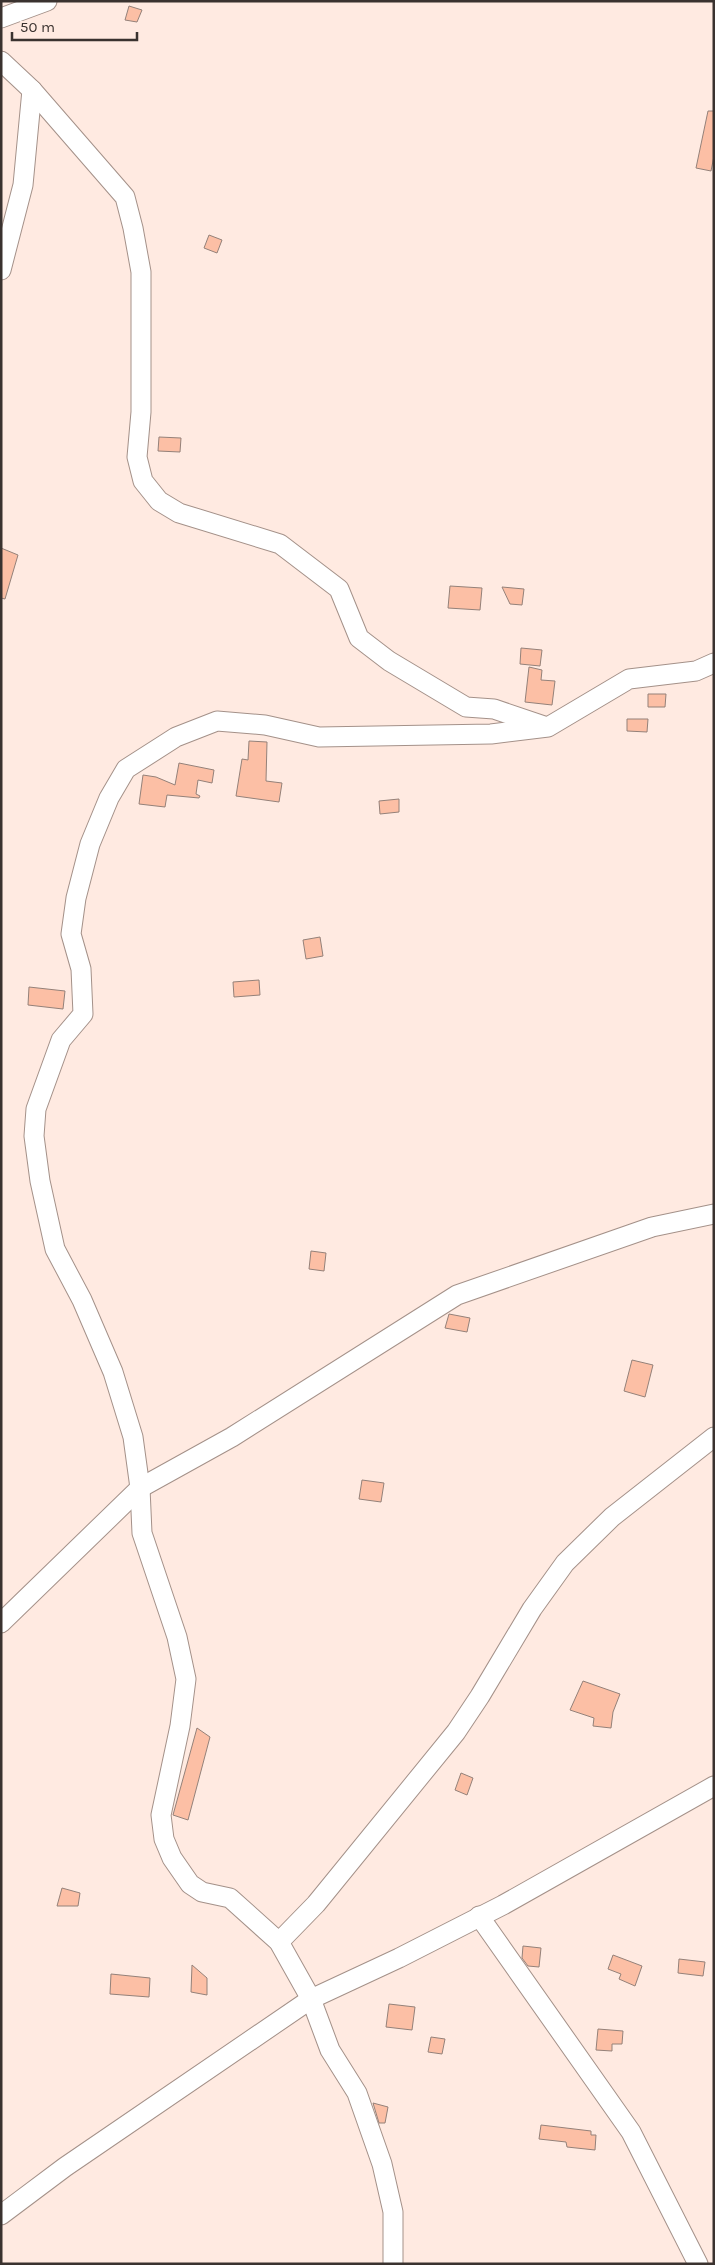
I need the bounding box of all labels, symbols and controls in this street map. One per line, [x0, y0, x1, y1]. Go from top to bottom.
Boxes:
scale bar [12, 10, 138, 42]
text: 50 m [20, 18, 55, 36]

